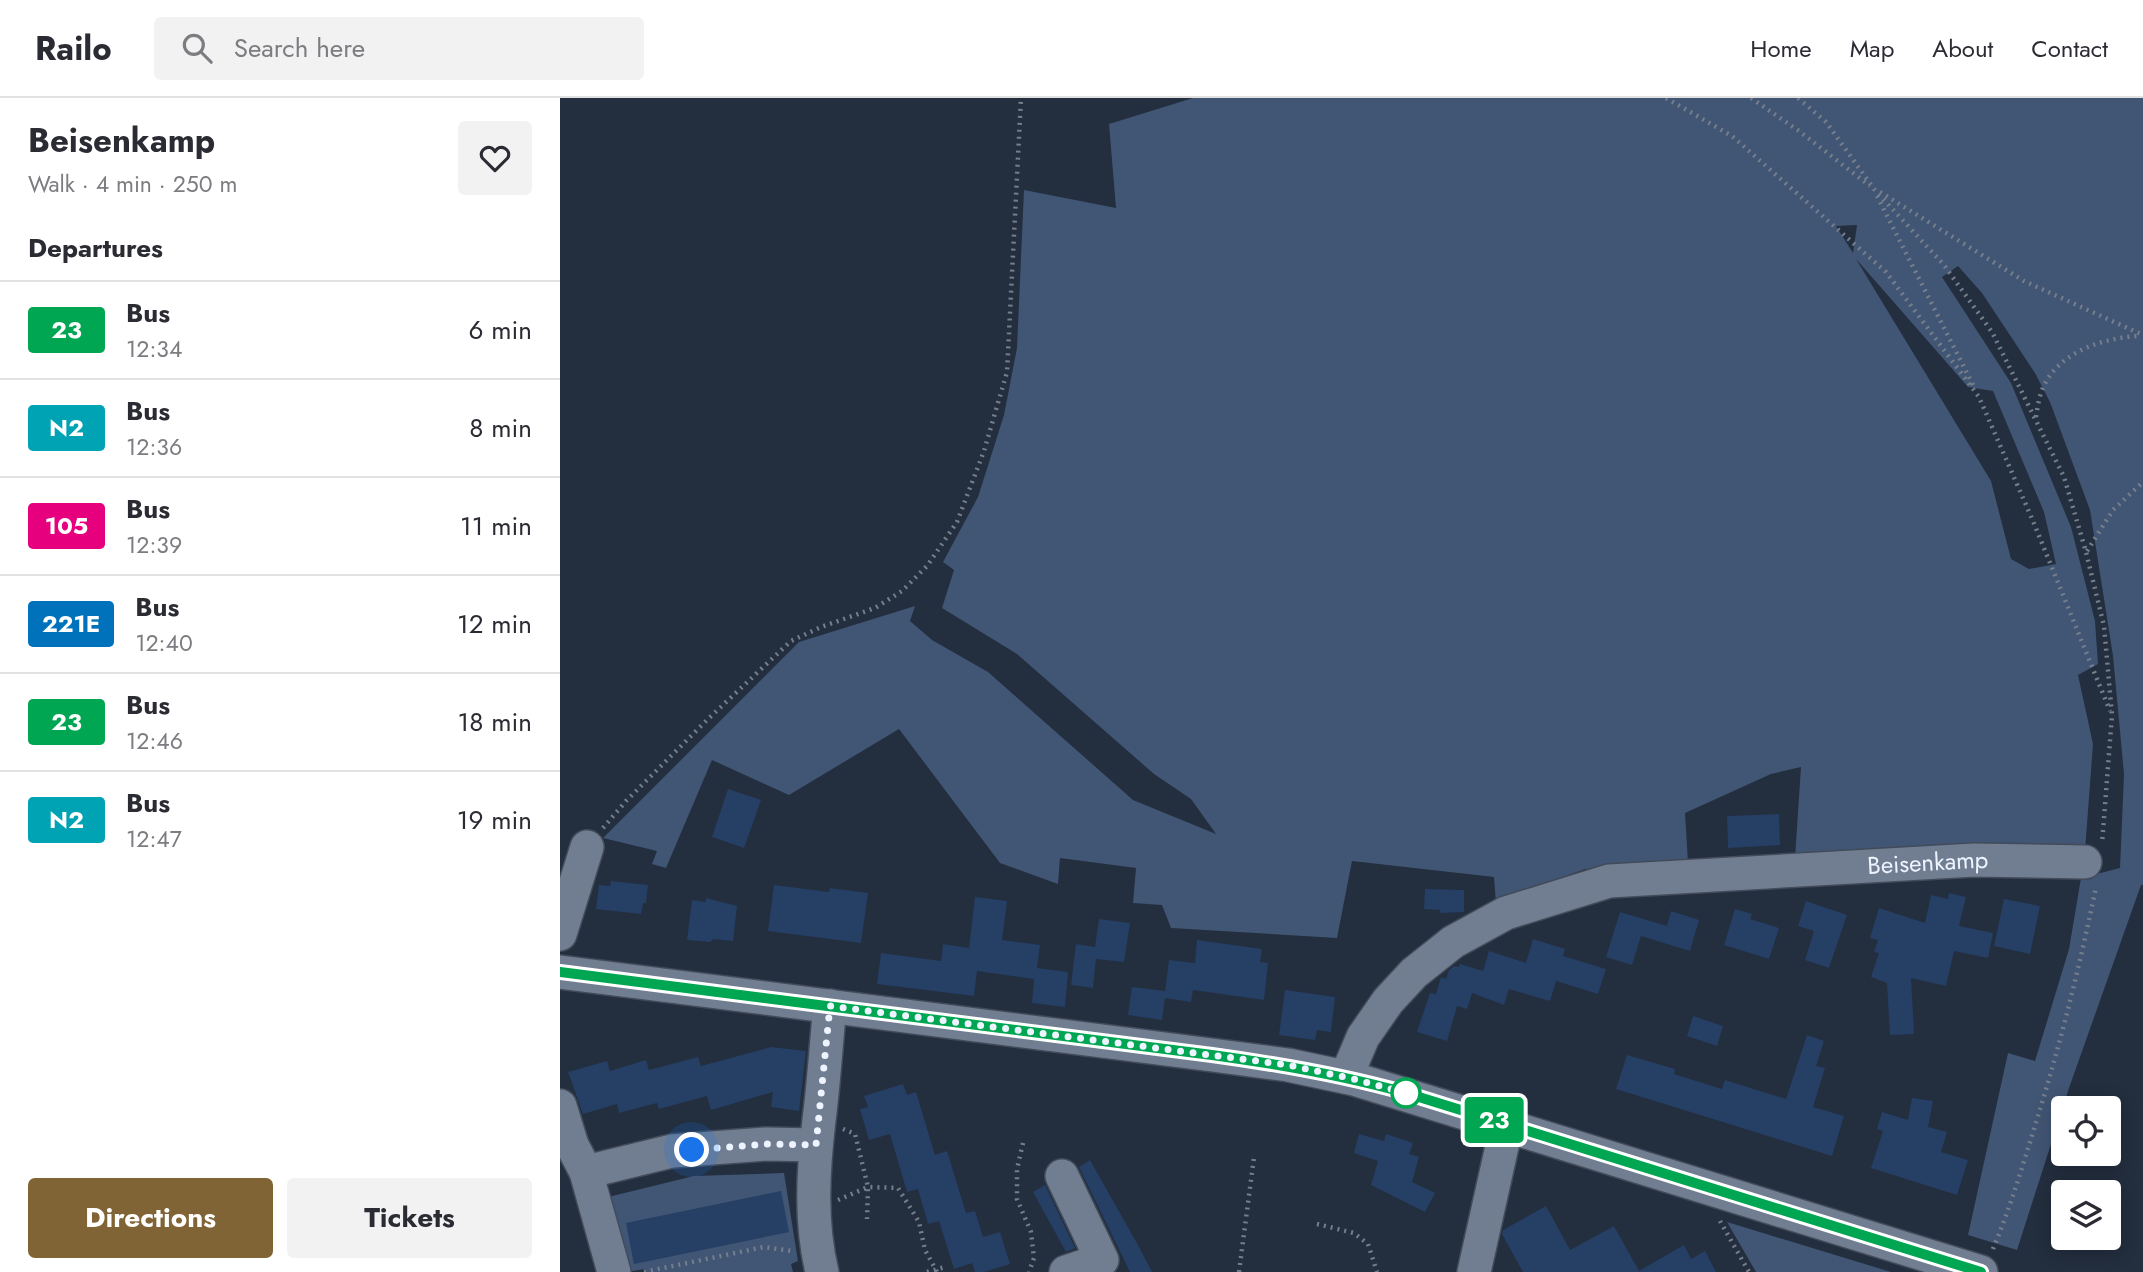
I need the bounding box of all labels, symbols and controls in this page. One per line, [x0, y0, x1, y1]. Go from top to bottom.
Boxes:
search box [154, 17, 644, 80]
text: Railo [35, 25, 112, 72]
icon: search [178, 29, 216, 67]
text: Search here [234, 29, 365, 67]
text: Home [1750, 31, 1812, 66]
text: Map [1850, 31, 1894, 66]
text: About [1932, 31, 1993, 66]
text: Contact [2031, 31, 2108, 66]
text: Beisenkamp [28, 117, 215, 164]
button: heart [458, 121, 532, 195]
text: Walk · 4 min · 250 m [28, 167, 237, 201]
text: Departures [28, 229, 163, 267]
text: Bus [126, 294, 170, 332]
text: 6 min [469, 311, 532, 349]
text: 23 [51, 312, 82, 347]
text: 12:34 [126, 332, 182, 366]
text: Bus [126, 392, 170, 430]
text: 8 min [469, 409, 532, 447]
text: N2 [49, 410, 84, 445]
text: 12:36 [126, 430, 182, 464]
text: Bus [126, 490, 170, 528]
text: 11 min [460, 507, 532, 545]
text: 105 [45, 508, 88, 543]
text: 12:39 [126, 528, 182, 562]
text: Bus [135, 588, 179, 626]
text: 12 min [457, 605, 532, 643]
text: 221E [42, 606, 100, 641]
text: 12:40 [135, 626, 193, 660]
text: Bus [126, 686, 170, 724]
text: 18 min [458, 703, 532, 741]
text: 23 [51, 704, 82, 739]
text: 12:46 [126, 724, 183, 758]
text: Bus [126, 784, 170, 822]
text: 19 min [457, 801, 532, 839]
text: N2 [49, 802, 84, 837]
text: 12:47 [126, 822, 182, 856]
street label: Beisenkamp [1866, 842, 1989, 883]
unlabelled marker [1391, 1078, 1421, 1108]
map controls [2051, 1096, 2121, 1250]
button: locate [2051, 1096, 2121, 1166]
line badge: 23 [1462, 1097, 1525, 1143]
text: 23 [1479, 1102, 1509, 1137]
your location [674, 1132, 709, 1167]
button: Directions [28, 1178, 273, 1258]
button: Tickets [287, 1178, 532, 1258]
button: layers [2051, 1180, 2121, 1250]

